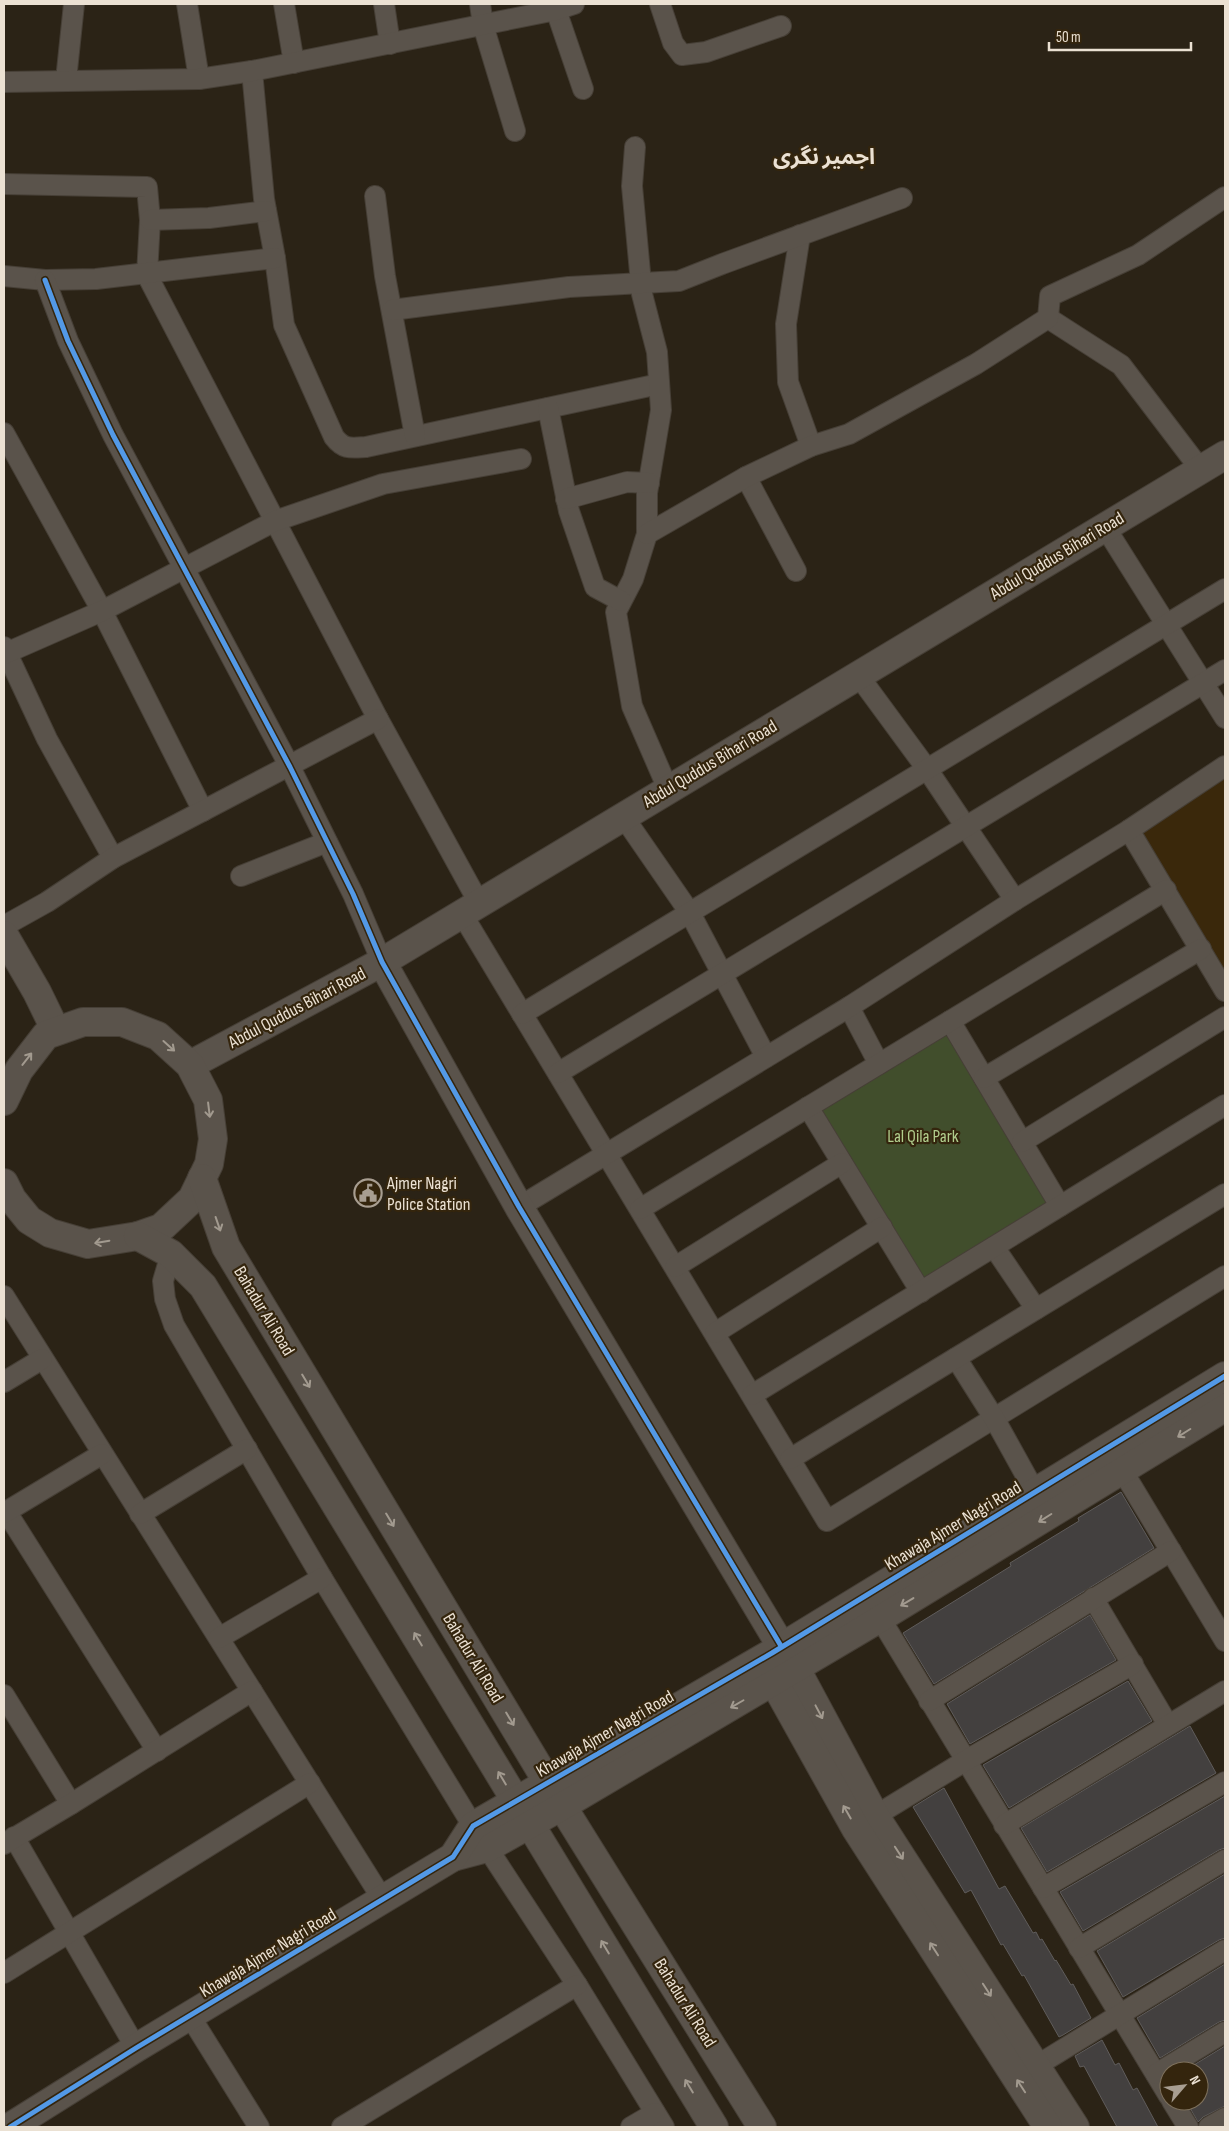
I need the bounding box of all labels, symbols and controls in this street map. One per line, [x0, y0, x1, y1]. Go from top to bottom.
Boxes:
scale bar [1049, 20, 1192, 52]
text: 50 m [1056, 28, 1081, 47]
district label: اجمیر نگری [773, 144, 875, 171]
street label: Abdul Quddus Bihari Road [985, 508, 1128, 605]
street label: Abdul Quddus Bihari Road [638, 716, 781, 813]
street label: Abdul Quddus Bihari Road [224, 963, 369, 1053]
one-way arrow [163, 1041, 176, 1052]
one-way arrow [22, 1053, 33, 1066]
one-way arrow [204, 1101, 214, 1117]
park label: Lal Qila Park [887, 1126, 959, 1147]
place label: Ajmer Nagri Police Station [386, 1173, 470, 1215]
public building icon: Ajmer Nagri Police Station [353, 1178, 383, 1208]
one-way arrow [214, 1216, 223, 1232]
one-way arrow [94, 1237, 110, 1247]
street label: Bahadur Ali Road [229, 1262, 299, 1360]
one-way arrow [302, 1373, 312, 1387]
one-way arrow [1177, 1428, 1191, 1438]
street label: Khawaja Ajmer Nagri Road [881, 1477, 1025, 1575]
one-way arrow [386, 1513, 396, 1527]
one-way arrow [1039, 1513, 1053, 1523]
one-way arrow [900, 1598, 914, 1608]
street label: Bahadur Ali Road [438, 1609, 508, 1707]
one-way arrow [412, 1632, 423, 1646]
street label: Khawaja Ajmer Nagri Road [532, 1686, 678, 1782]
one-way arrow [731, 1699, 745, 1709]
one-way arrow [815, 1704, 824, 1719]
one-way arrow [505, 1712, 515, 1726]
one-way arrow [496, 1771, 506, 1785]
one-way arrow [841, 1806, 851, 1820]
one-way arrow [895, 1846, 905, 1860]
street label: Khawaja Ajmer Nagri Road [196, 1904, 340, 2002]
one-way arrow [599, 1940, 609, 1954]
one-way arrow [928, 1943, 938, 1957]
street label: Bahadur Ali Road [649, 1955, 721, 2051]
one-way arrow [982, 1983, 992, 1997]
north arrow [1159, 2061, 1209, 2111]
text: N [1186, 2073, 1204, 2087]
one-way arrow [683, 2079, 693, 2093]
one-way arrow [1016, 2080, 1026, 2094]

